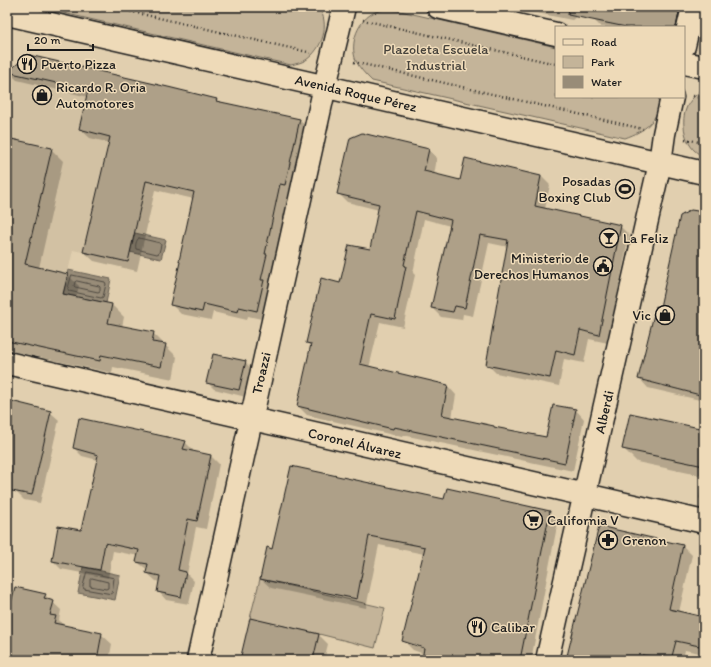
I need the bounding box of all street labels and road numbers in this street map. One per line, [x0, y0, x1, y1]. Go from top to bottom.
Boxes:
street label: Avenida Roque Pérez [293, 71, 419, 116]
street label: Troazzi [248, 350, 275, 396]
street label: Alberdi [591, 389, 618, 435]
street label: Coronel Álvarez [306, 424, 404, 463]

